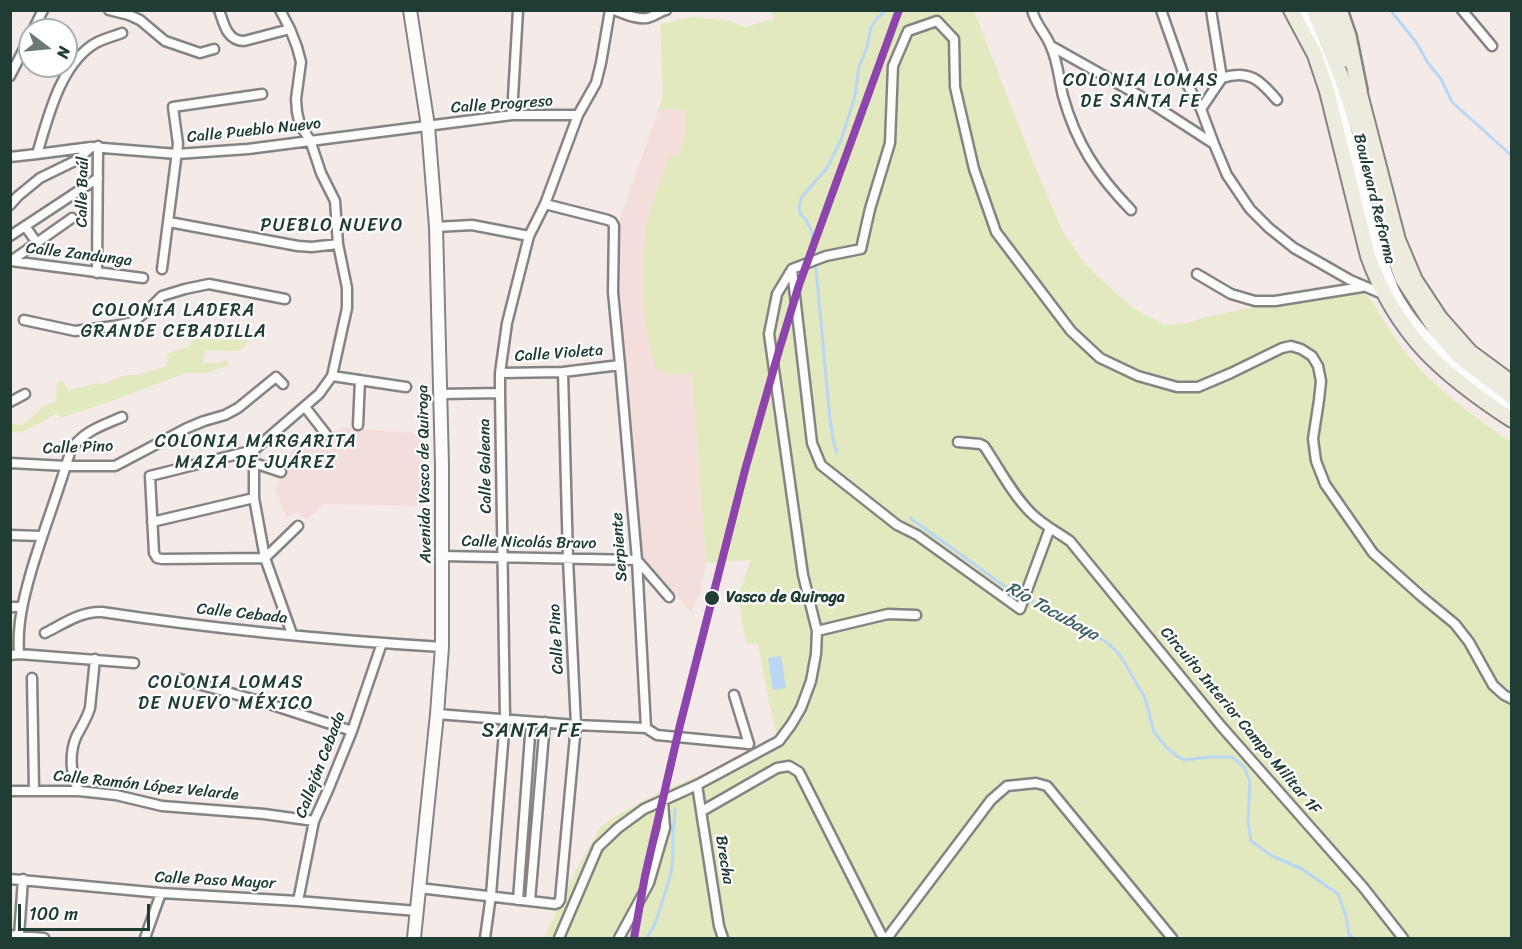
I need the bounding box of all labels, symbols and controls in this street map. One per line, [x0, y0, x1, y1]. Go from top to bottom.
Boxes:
north arrow [18, 18, 78, 78]
text: N [48, 43, 79, 62]
district label: COLONIA LOMAS DE SANTA FE [1064, 70, 1218, 112]
street label: Calle Progreso [450, 92, 554, 118]
street label: Calle Pueblo Nuevo [186, 114, 322, 148]
street label: Boulevard Reforma [1349, 132, 1399, 266]
street label: Calle Baúl [73, 156, 93, 228]
district label: PUEBLO NUEVO [260, 215, 404, 237]
street label: Calle Zandunga [25, 239, 133, 271]
district label: COLONIA LADERA GRANDE CEBADILLA [81, 300, 267, 342]
street label: Calle Violeta [514, 341, 604, 367]
street label: Avenida Vasco de Quiroga [414, 385, 436, 563]
street label: Calle Galeana [476, 418, 496, 514]
district label: COLONIA MARGARITA MAZA DE JUÁREZ [156, 431, 356, 474]
street label: Calle Pino [42, 437, 114, 459]
street label: Serpiente [608, 512, 632, 582]
street label: Calle Nicolás Bravo [461, 532, 597, 554]
water label: Río Tacubaya [1002, 578, 1102, 646]
place label: Vasco de Quiroga [726, 588, 845, 608]
marker: Vasco de Quiroga [703, 589, 721, 607]
street label: Calle Cebada [196, 600, 288, 628]
street label: Calle Pino [546, 603, 568, 675]
street label: Circuito Interior Campo Militar 1F [1156, 623, 1324, 819]
district label: COLONIA LOMAS DE NUEVO MÉXICO [138, 672, 314, 714]
street label: Callejón Cebada [292, 709, 350, 821]
district label: SANTA FE [482, 720, 582, 744]
street label: Calle Ramón López Velarde [52, 767, 240, 805]
street label: Brecha [711, 834, 737, 886]
street label: Calle Paso Mayor [154, 868, 276, 894]
scale bar [21, 892, 153, 930]
text: 100 m [29, 898, 78, 930]

